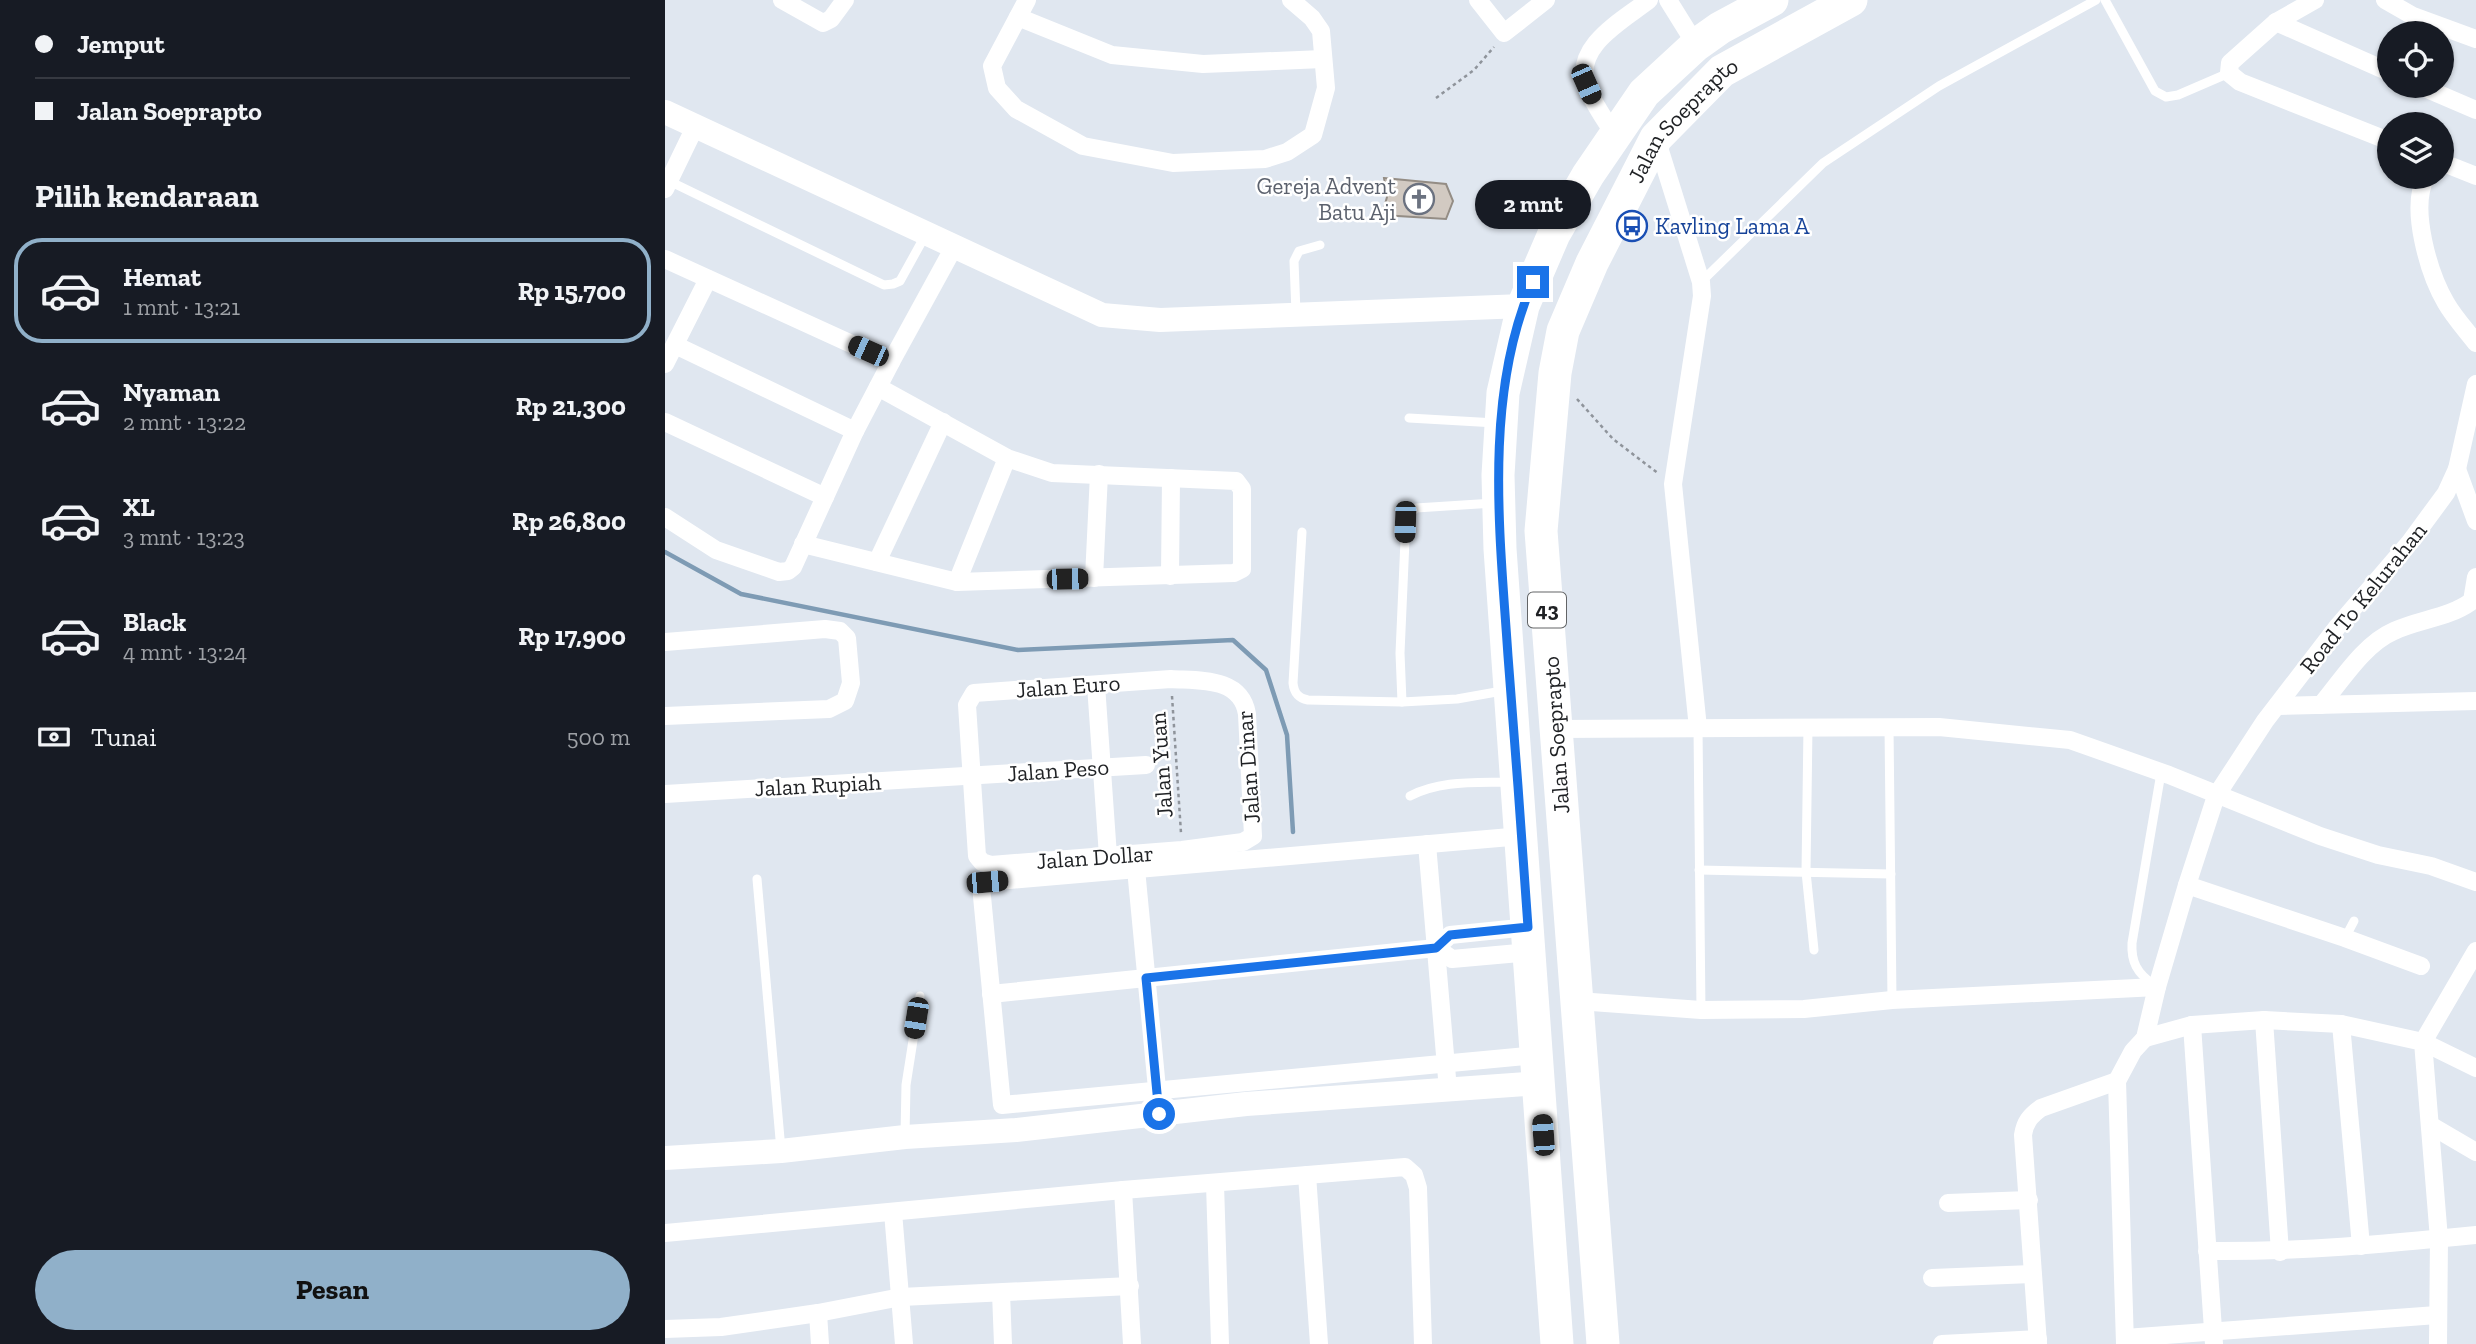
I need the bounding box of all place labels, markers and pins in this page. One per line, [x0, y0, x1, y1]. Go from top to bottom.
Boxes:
place label: Gereja Advent Batu Aji [1257, 172, 1396, 226]
church icon: Gereja Advent Batu Aji [1402, 182, 1436, 216]
bus stop icon: Kavling Lama A [1615, 209, 1649, 243]
place label: Kavling Lama A [1655, 212, 1810, 240]

